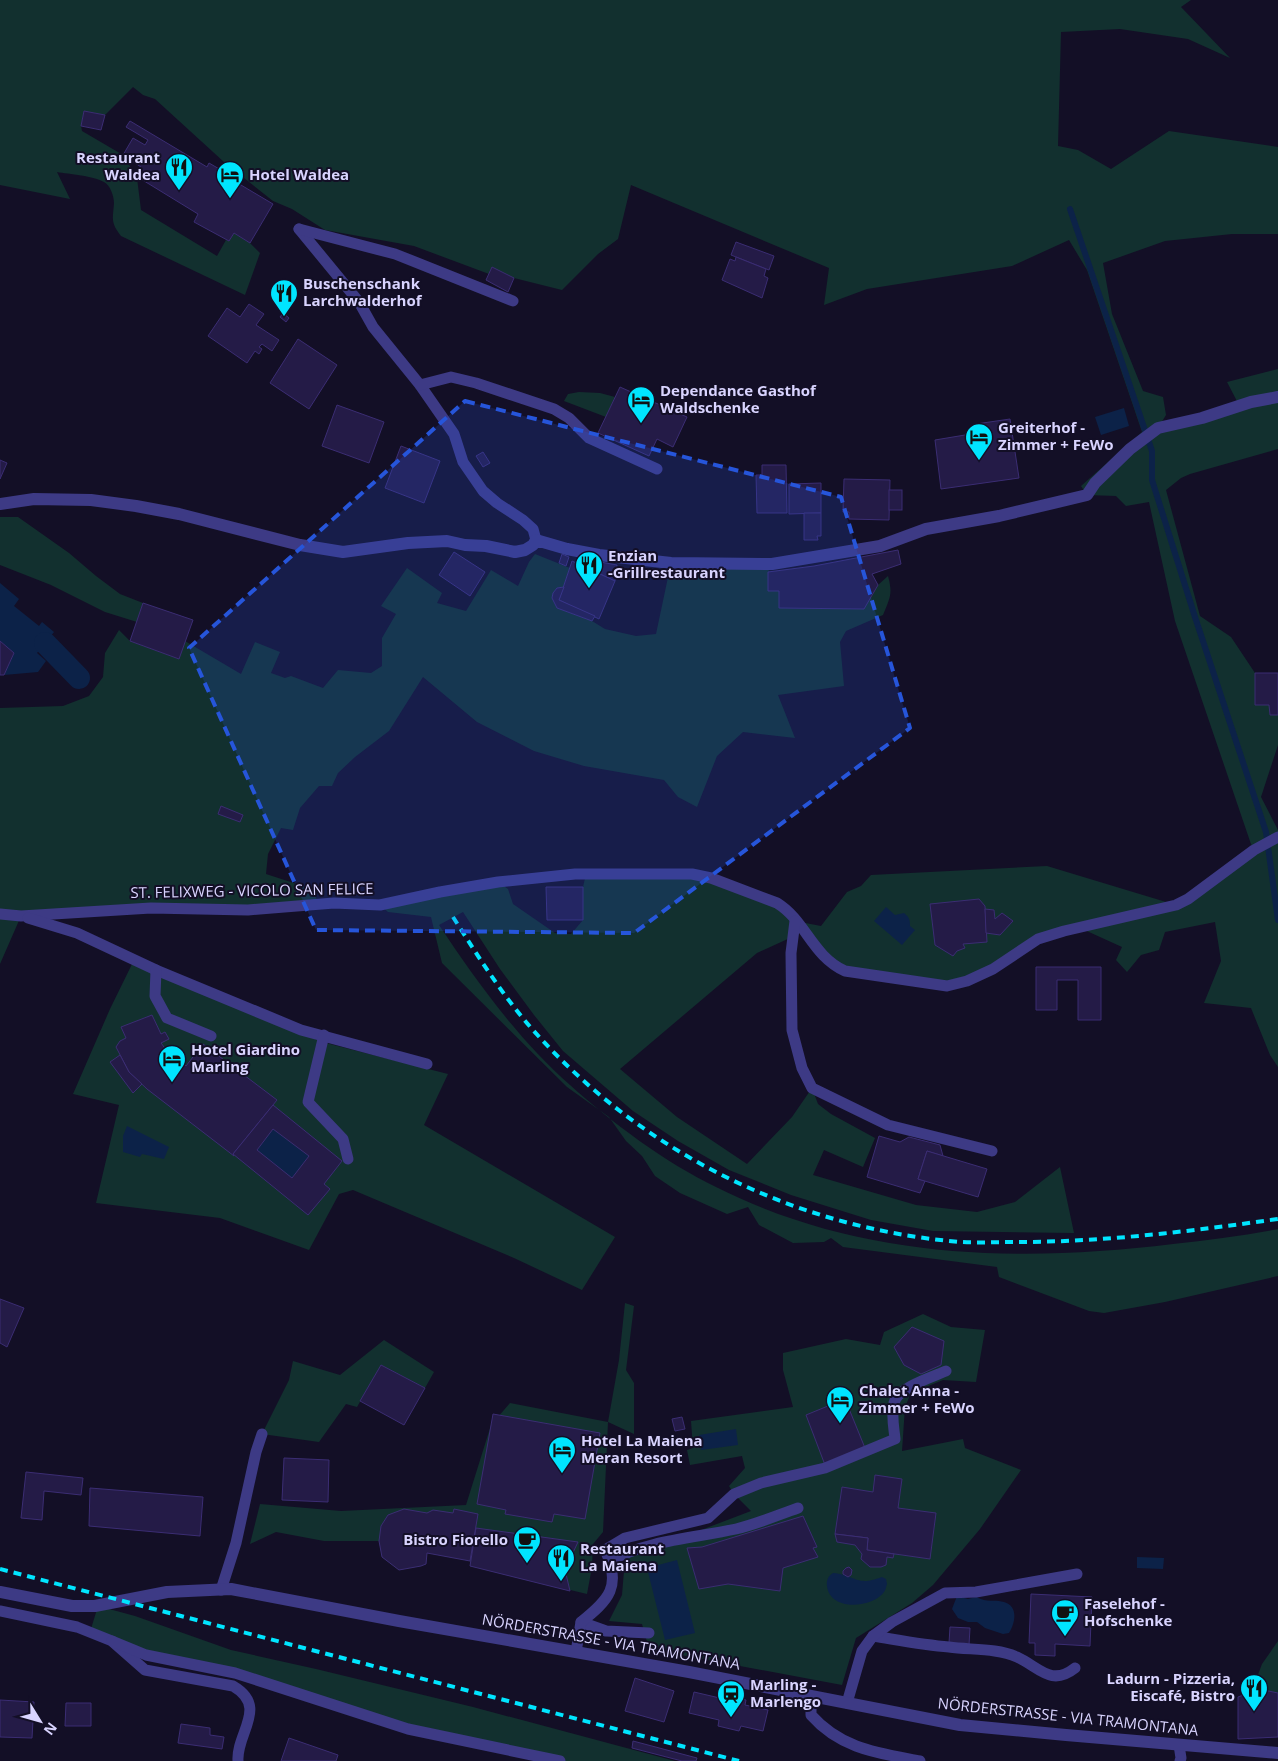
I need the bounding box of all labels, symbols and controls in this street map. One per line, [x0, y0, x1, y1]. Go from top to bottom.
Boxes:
place label: Restaurant Waldea [76, 147, 160, 184]
restaurant icon: Restaurant Waldea [164, 152, 194, 191]
hotel icon: Hotel Waldea [215, 160, 245, 199]
place label: Hotel Waldea [249, 164, 349, 184]
place label: Buschenschank Larchwalderhof [303, 273, 423, 310]
restaurant icon: Buschenschank Larchwalderhof [269, 278, 299, 317]
place label: Dependance Gasthof Waldschenke [660, 380, 817, 417]
hotel icon: Dependance Gasthof Waldschenke [626, 385, 656, 424]
place label: Greiterhof - Zimmer + FeWo [998, 417, 1114, 454]
hotel icon: Greiterhof - Zimmer + FeWo [964, 422, 994, 461]
place label: Enzian -Grillrestaurant [608, 545, 726, 582]
restaurant icon: Enzian -Grillrestaurant [574, 550, 604, 589]
street label: ST. FELIXWEG - VICOLO SAN FELICE [130, 878, 374, 902]
place label: Hotel Giardino Marling [191, 1039, 300, 1076]
hotel icon: Hotel Giardino Marling [157, 1044, 187, 1083]
place label: Chalet Anna - Zimmer + FeWo [859, 1380, 975, 1417]
hotel icon: Chalet Anna - Zimmer + FeWo [825, 1385, 855, 1424]
place label: Hotel La Maiena Meran Resort [581, 1430, 703, 1467]
hotel icon: Hotel La Maiena Meran Resort [547, 1435, 577, 1474]
cafe icon: Bistro Fiorello [512, 1525, 542, 1564]
place label: Bistro Fiorello [403, 1529, 508, 1549]
place label: Restaurant La Maiena [580, 1538, 664, 1575]
restaurant icon: Restaurant La Maiena [546, 1543, 576, 1582]
place label: Faselehof - Hofschenke [1084, 1593, 1173, 1630]
cafe icon: Faselehof - Hofschenke [1050, 1598, 1080, 1637]
street label: NÖRDERSTRASSE - VIA TRAMONTANA [481, 1608, 742, 1674]
place label: Ladurn - Pizzeria, Eiscafé, Bistro [1107, 1668, 1235, 1705]
restaurant icon: Ladurn - Pizzeria, Eiscafé, Bistro [1239, 1673, 1269, 1712]
place label: Marling - Marlengo [750, 1674, 821, 1711]
station icon: Marling - Marlengo [716, 1679, 746, 1718]
street label: NÖRDERSTRASSE - VIA TRAMONTANA [937, 1692, 1200, 1740]
north arrow [15, 1696, 65, 1746]
text: N [40, 1719, 62, 1739]

